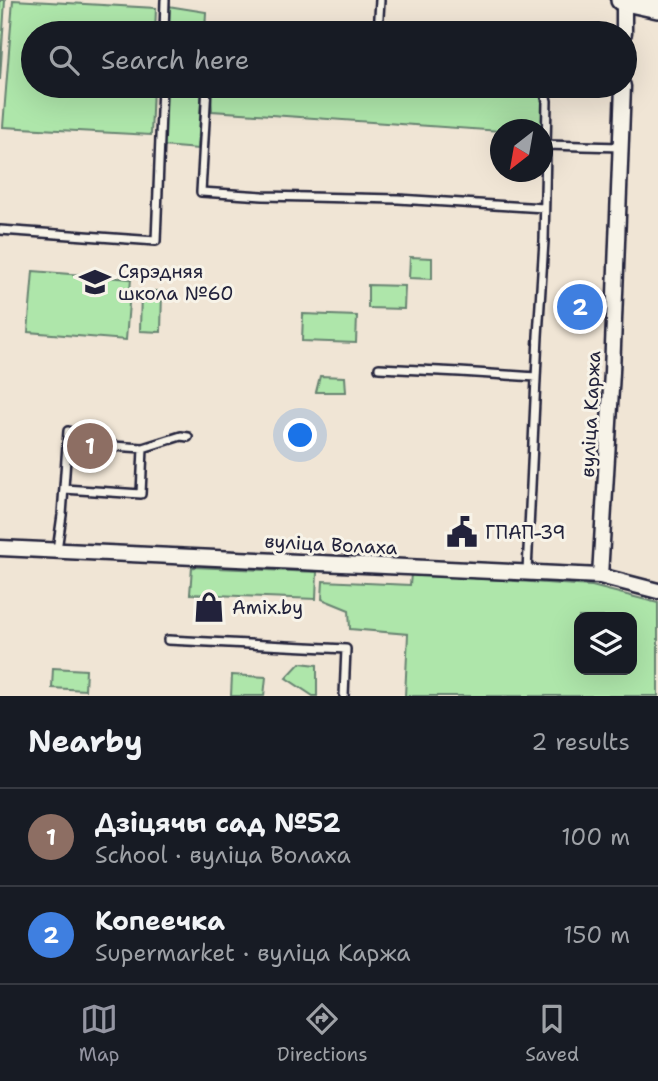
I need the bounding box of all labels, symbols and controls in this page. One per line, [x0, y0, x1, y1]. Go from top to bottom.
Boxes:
search box [21, 21, 637, 98]
icon: search [45, 41, 83, 79]
text: Search here [101, 42, 250, 77]
north arrow [490, 119, 553, 182]
place label: Сярэдняя школа №60 [118, 259, 234, 306]
school or university icon: Сярэдняя школа №60 [78, 265, 112, 299]
pin: 2 [557, 281, 603, 333]
street label: вуліца Каржа [575, 350, 606, 478]
your location [283, 418, 317, 452]
pin: 1 [67, 420, 113, 472]
public building icon: ГПАП-39 [445, 515, 479, 549]
place label: ГПАП-39 [485, 520, 566, 545]
street label: вуліца Волаха [264, 529, 398, 560]
shop icon: Amix.by [192, 590, 226, 624]
place label: Amix.by [232, 595, 303, 620]
map controls [574, 612, 637, 675]
button: layers [574, 612, 637, 675]
text: Nearby [28, 721, 143, 762]
text: 2 results [531, 727, 630, 757]
text: Дзіцячы сад №52 [95, 805, 341, 840]
text: 1 [46, 822, 56, 852]
text: 100 m [561, 822, 630, 852]
text: School · вуліца Волаха [95, 840, 351, 870]
text: Копеечка [95, 903, 225, 938]
text: 2 [43, 920, 59, 950]
text: 150 m [563, 920, 630, 950]
text: Supermarket · вуліца Каржа [95, 938, 411, 968]
tab: Map [79, 1000, 119, 1067]
tab: Directions [277, 1000, 368, 1067]
tab: Saved [525, 1000, 579, 1067]

